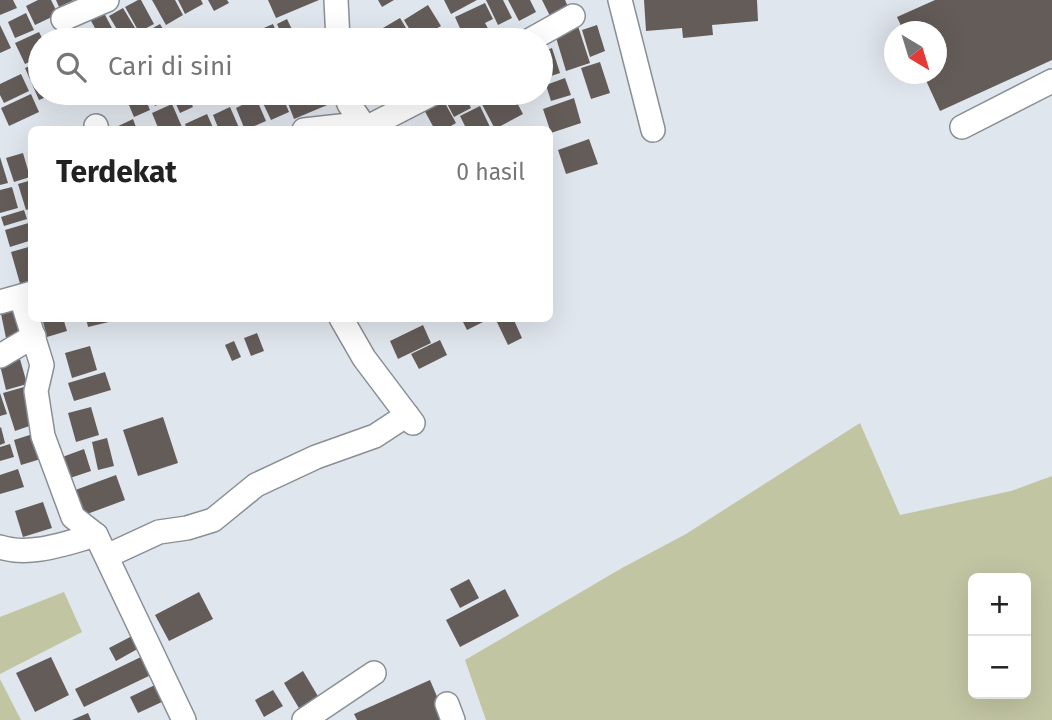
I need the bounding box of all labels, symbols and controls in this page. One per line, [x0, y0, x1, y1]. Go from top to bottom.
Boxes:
north arrow [884, 21, 947, 84]
search box [28, 28, 553, 105]
icon: search [52, 48, 90, 86]
text: Cari di sini [108, 51, 233, 82]
text: Terdekat [56, 154, 177, 190]
text: 0 hasil [456, 158, 525, 186]
map controls [968, 573, 1031, 699]
button: + [968, 573, 1031, 636]
button: − [968, 636, 1031, 699]

